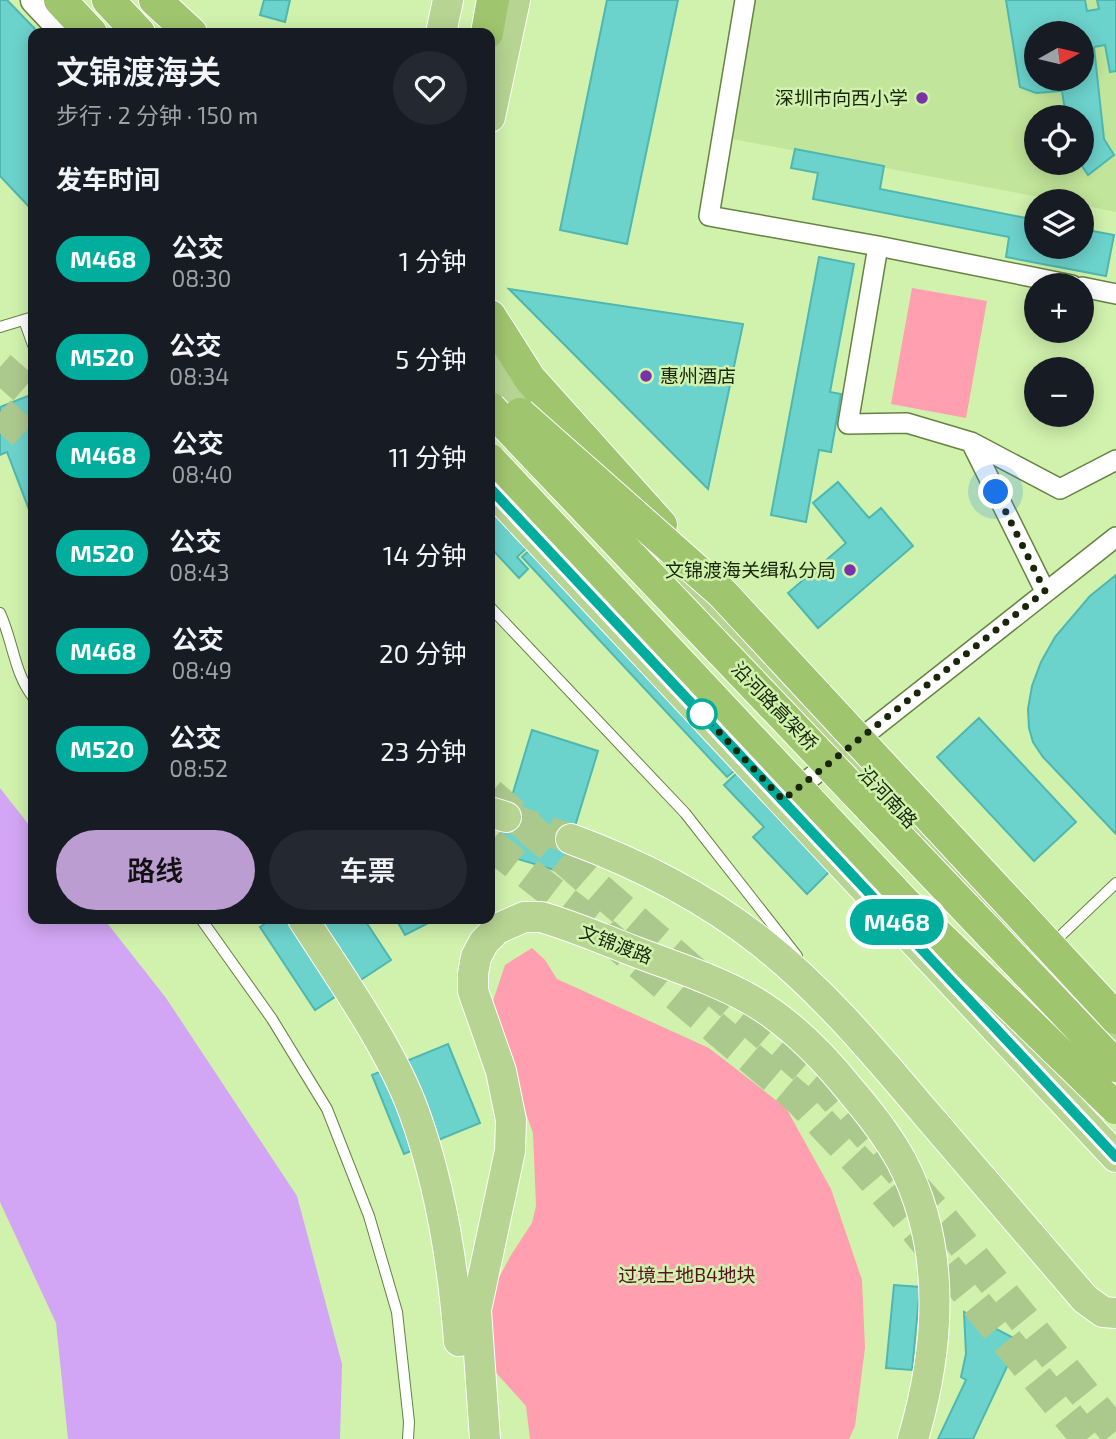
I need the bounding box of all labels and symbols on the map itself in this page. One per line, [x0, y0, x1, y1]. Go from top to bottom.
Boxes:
north arrow [1024, 21, 1094, 91]
place label: 深圳市向西小学 [775, 86, 908, 109]
marker: 深圳市向西小学 [914, 90, 930, 106]
place label: 惠州酒店 [660, 364, 736, 387]
marker: 惠州酒店 [638, 368, 654, 384]
your location [978, 474, 1013, 509]
place label: 文锦渡海关缉私分局 [665, 558, 836, 581]
marker: 文锦渡海关缉私分局 [842, 562, 858, 578]
street label: 沿河路高架桥 [727, 657, 823, 755]
unlabelled marker [687, 699, 717, 729]
street label: 沿河南路 [854, 761, 923, 832]
line badge: M468 [848, 899, 946, 945]
street label: 文锦渡路 [577, 919, 656, 968]
park label: 过境土地B4地块 [618, 1263, 756, 1286]

